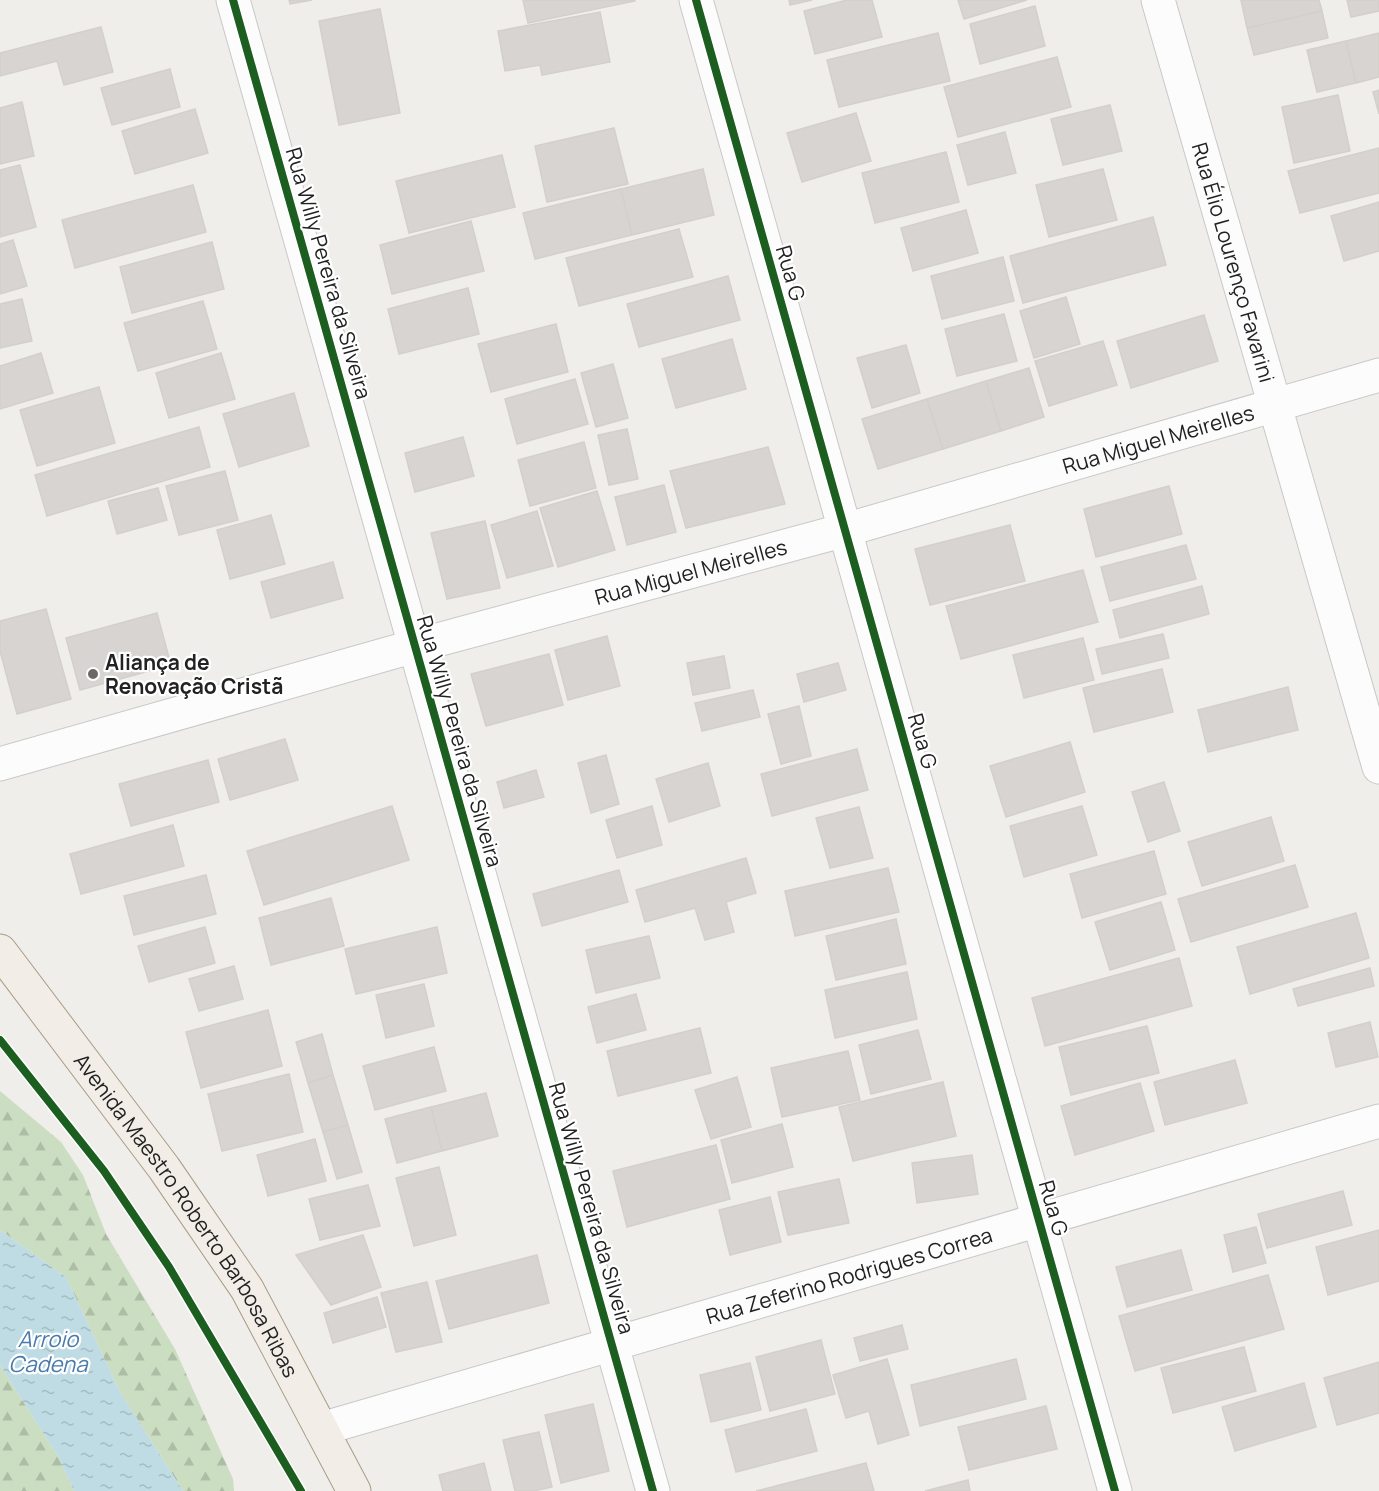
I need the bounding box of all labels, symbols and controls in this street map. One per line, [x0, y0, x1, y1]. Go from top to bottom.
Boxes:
street label: Rua Élio Lourenço Favarini [1186, 139, 1281, 386]
street label: Rua Willy Pereira da Silveira [280, 144, 378, 402]
street label: Rua G [770, 242, 812, 304]
street label: Rua Miguel Meirelles [1059, 398, 1257, 480]
street label: Rua Miguel Meirelles [591, 532, 790, 611]
street label: Rua Willy Pereira da Silveira [411, 612, 509, 870]
place label: Aliança de Renovação Cristã [105, 648, 283, 700]
marker: Aliança de Renovação Cristã [86, 667, 100, 681]
street label: Rua G [902, 710, 944, 772]
street label: Avenida Maestro Roberto Barbosa Ribas [68, 1047, 305, 1382]
street label: Rua Willy Pereira da Silveira [543, 1079, 641, 1337]
street label: Rua G [1033, 1177, 1075, 1239]
street label: Rua Zeferino Rodrigues Correa [703, 1220, 995, 1330]
water label: Arroio Cadena [9, 1324, 89, 1379]

